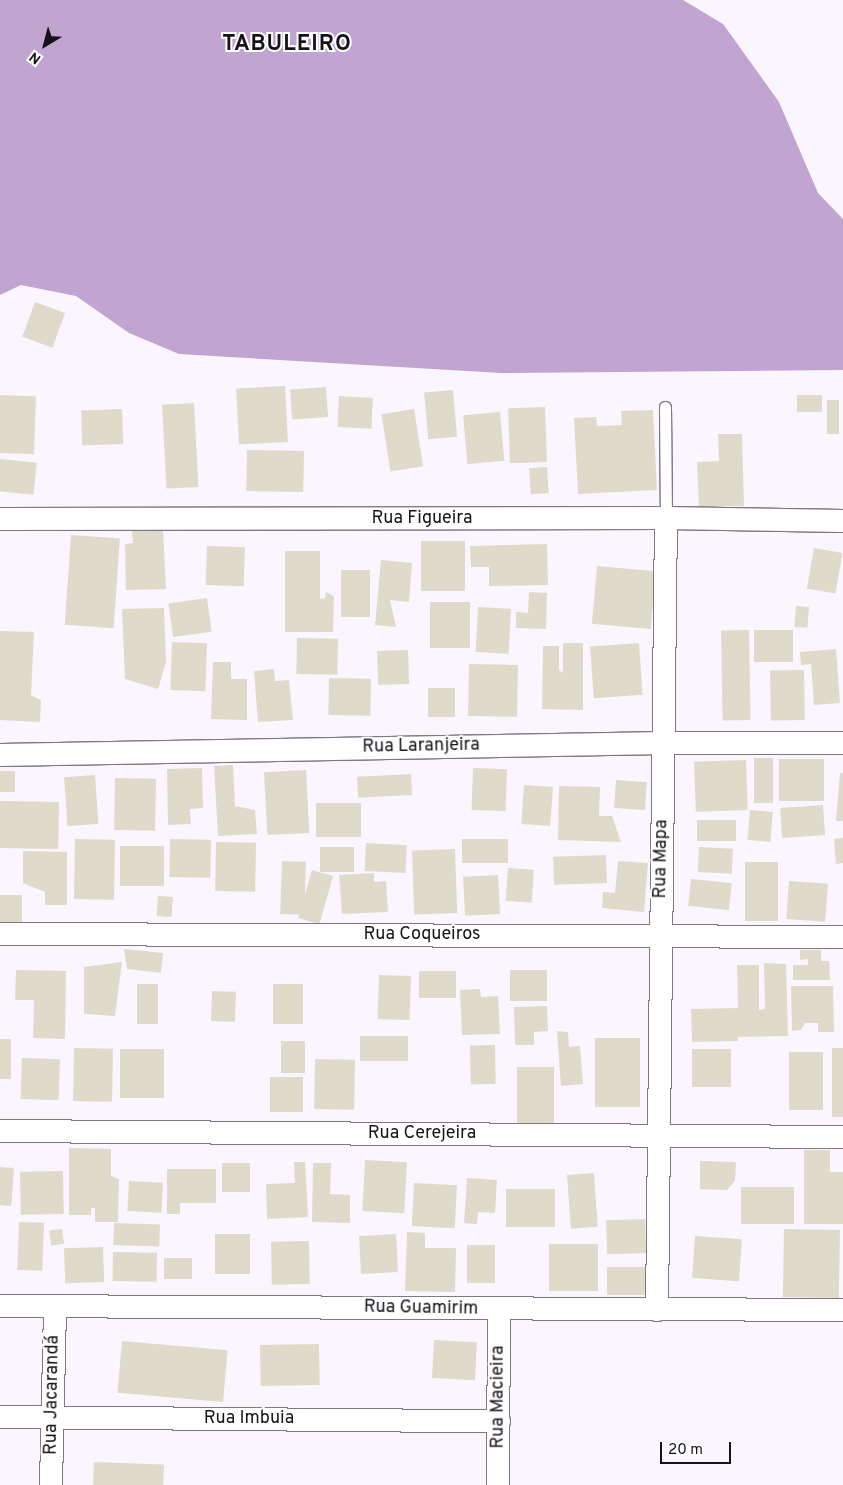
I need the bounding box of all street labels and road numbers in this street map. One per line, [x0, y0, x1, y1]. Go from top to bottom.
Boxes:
street label: Rua Figueira [372, 508, 472, 530]
street label: Rua Laranjeira [362, 735, 480, 759]
street label: Rua Mapa [651, 819, 673, 899]
street label: Rua Coqueiros [363, 924, 481, 946]
street label: Rua Cerejeira [368, 1123, 476, 1145]
street label: Rua Guamirim [364, 1297, 478, 1321]
street label: Rua Jacarandá [41, 1335, 65, 1455]
street label: Rua Macieira [488, 1345, 510, 1449]
street label: Rua Imbuia [204, 1408, 294, 1430]

